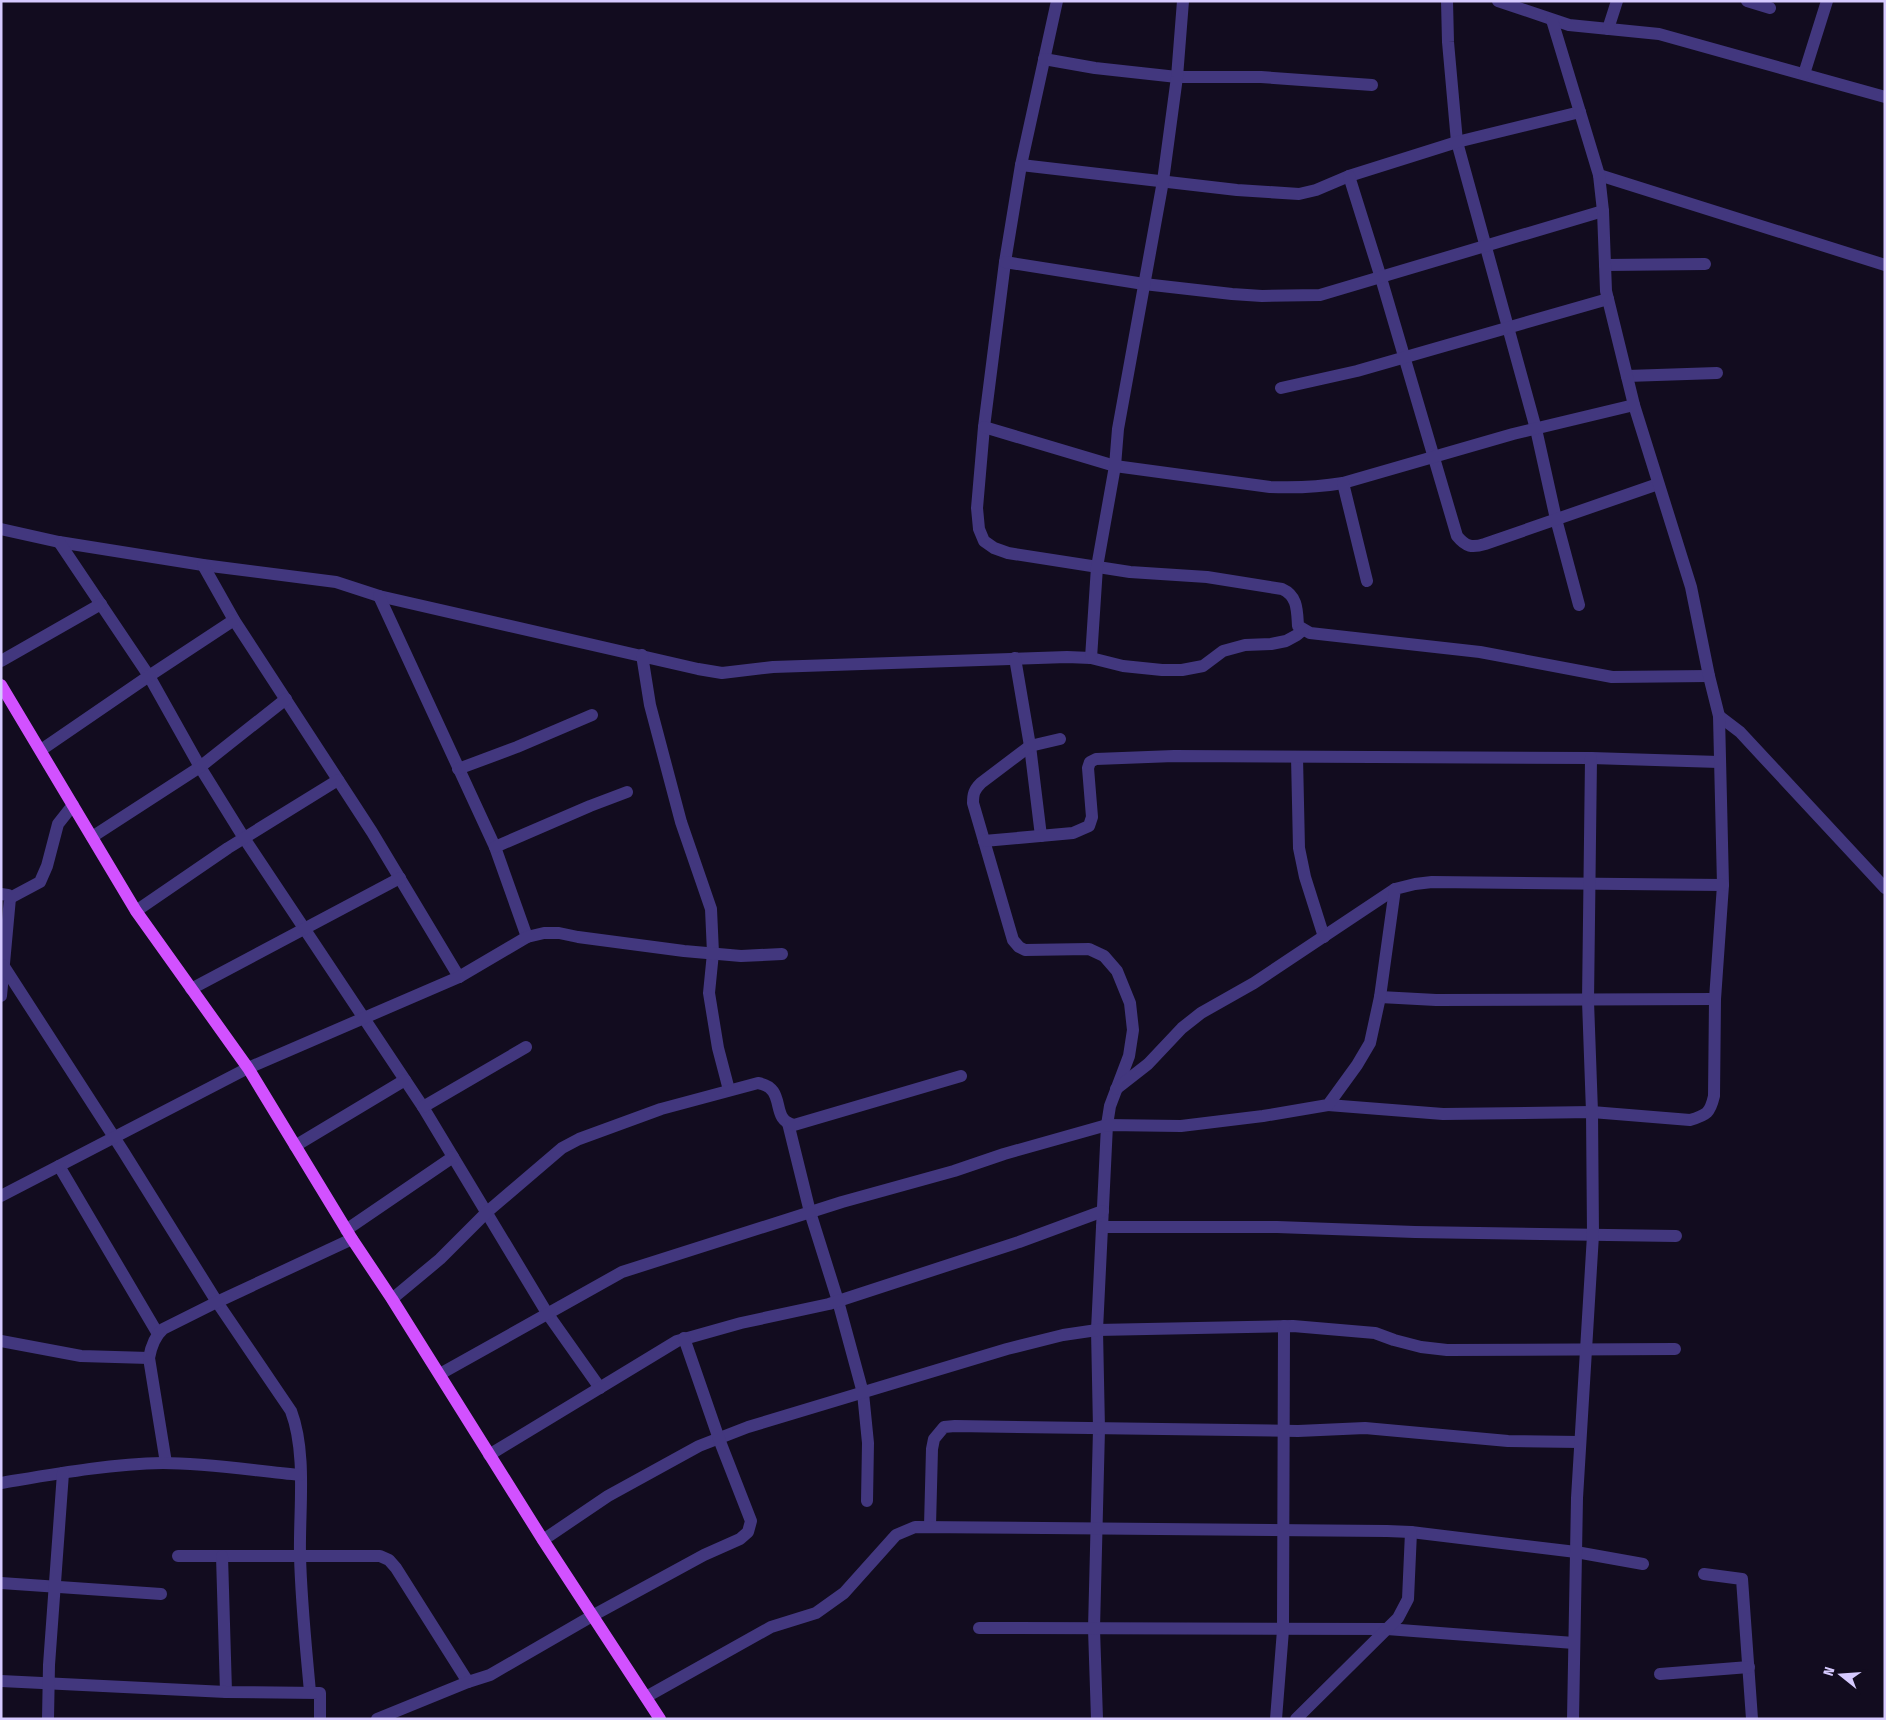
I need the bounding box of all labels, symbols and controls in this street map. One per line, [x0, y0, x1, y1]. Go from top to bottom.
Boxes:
north arrow [1816, 1650, 1866, 1700]
text: N [1820, 1665, 1838, 1678]

